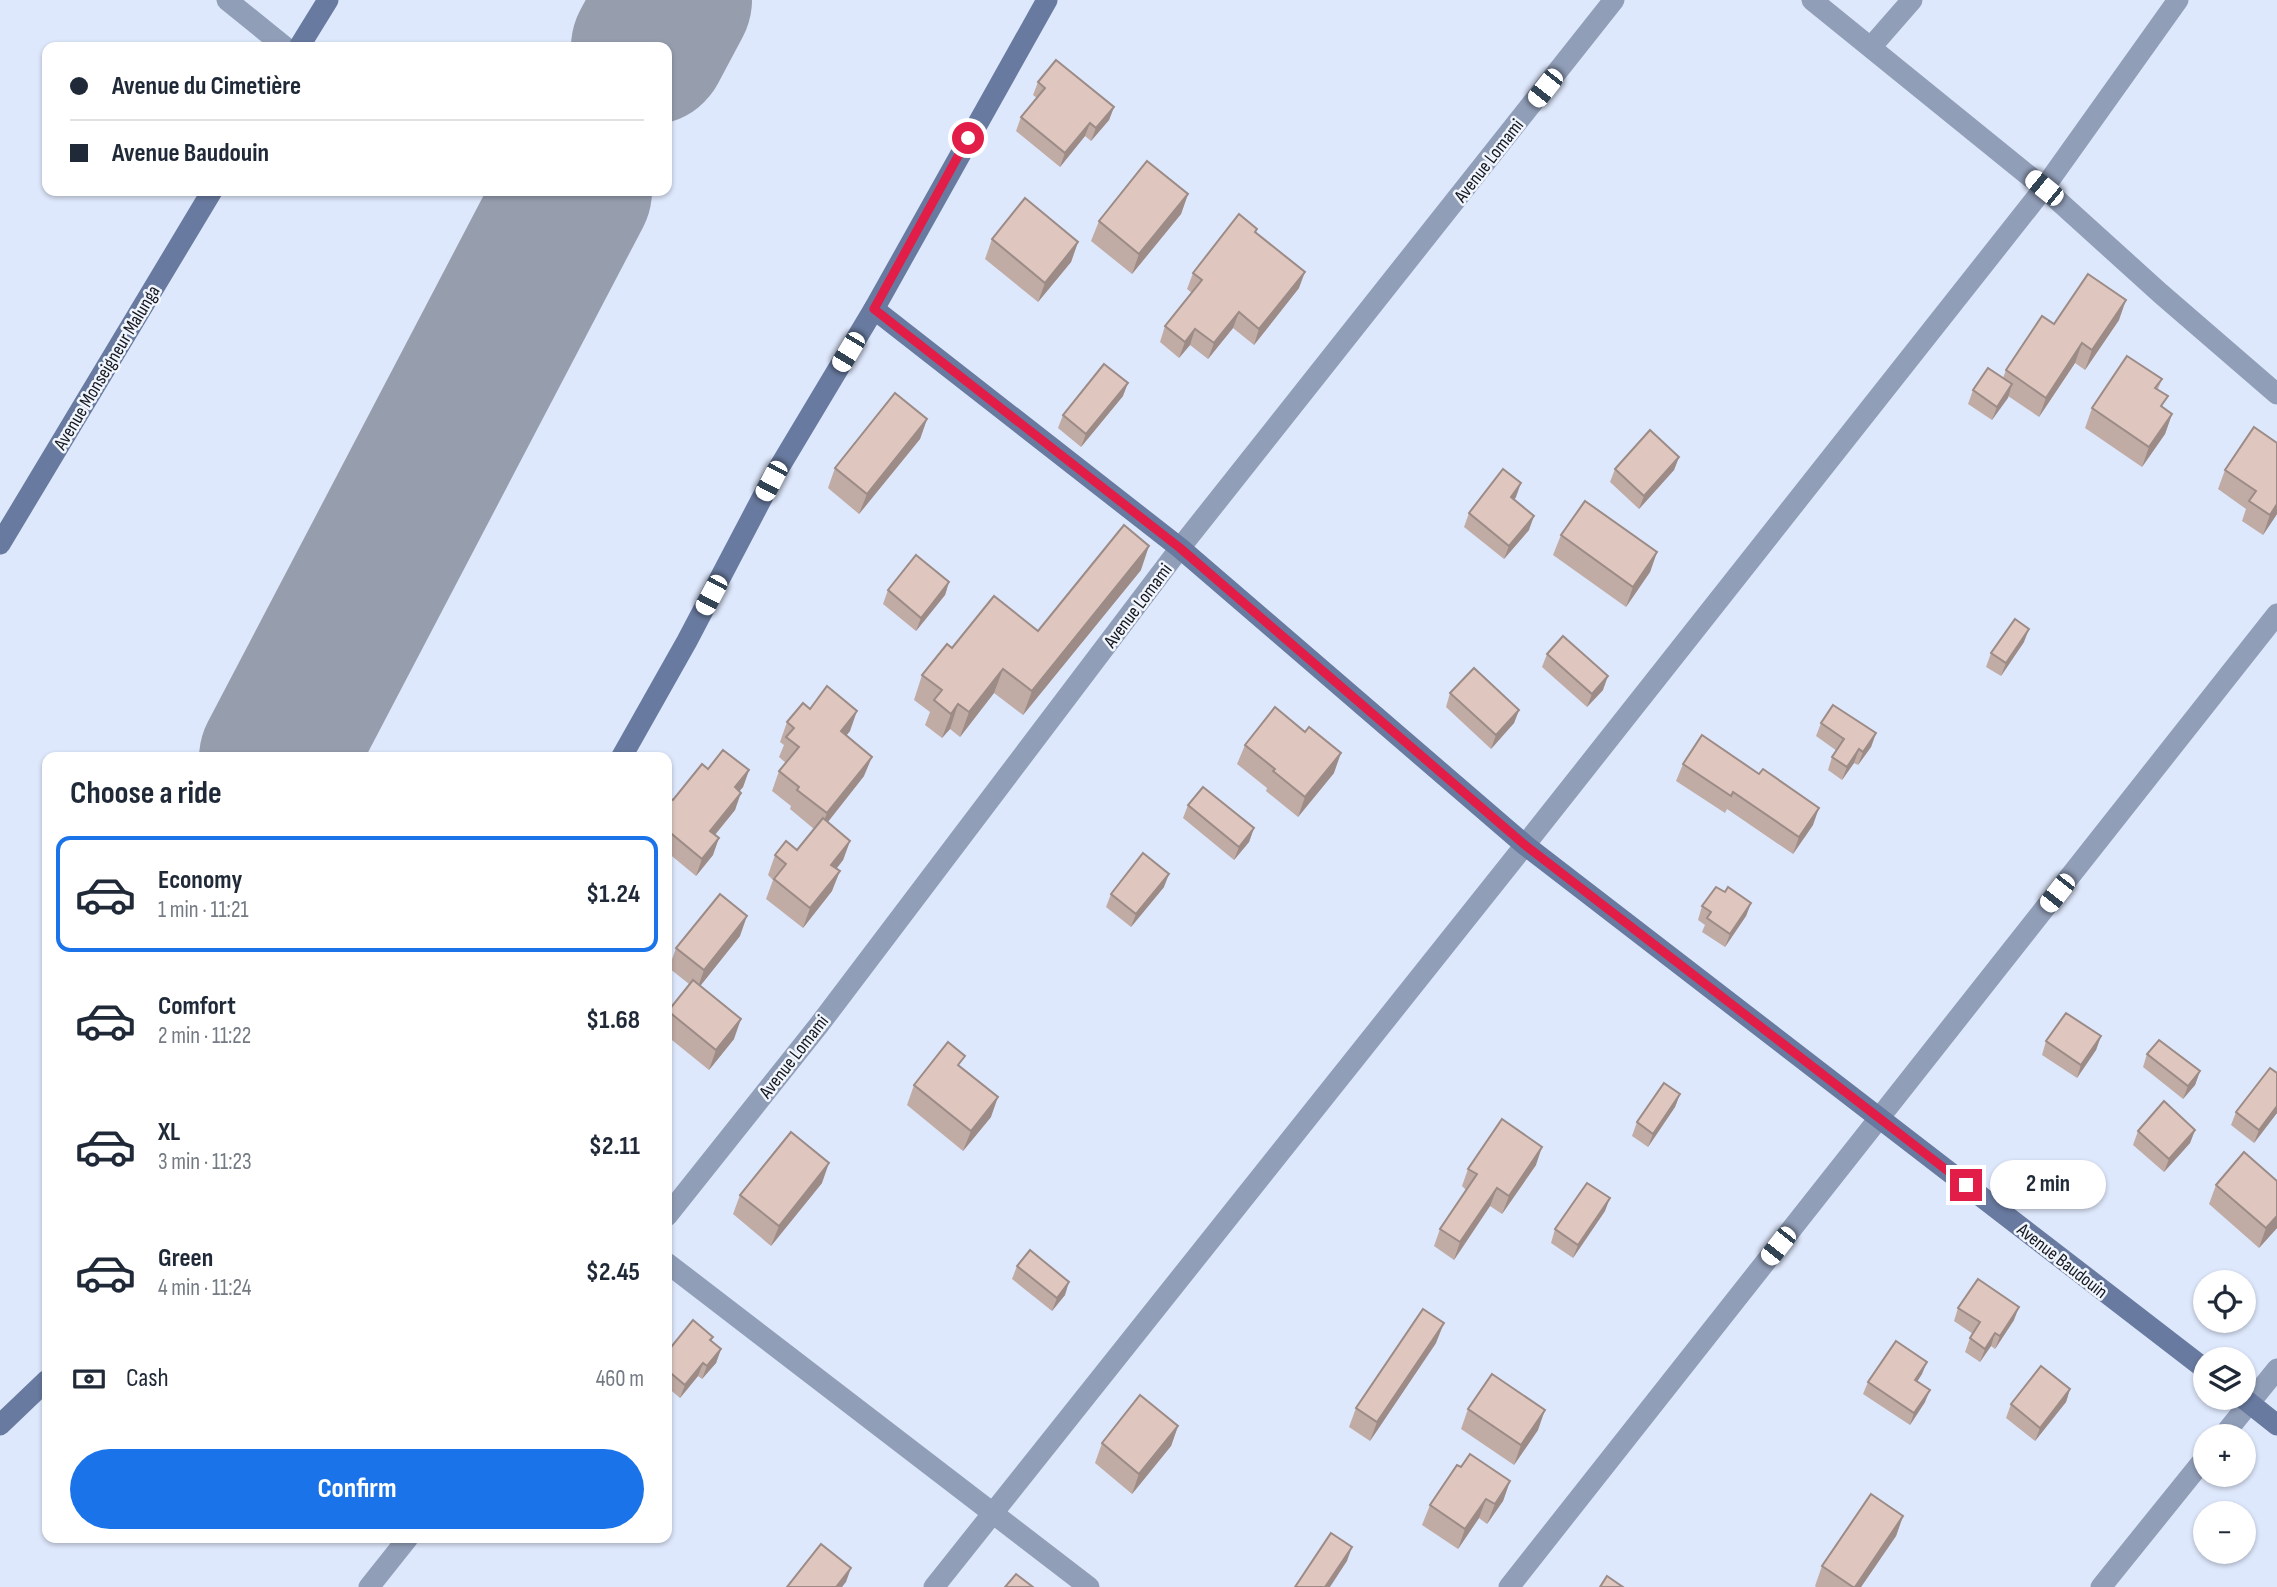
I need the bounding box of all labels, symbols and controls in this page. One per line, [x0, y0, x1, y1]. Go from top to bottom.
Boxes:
car [1524, 65, 1567, 111]
text: Avenue du Cimetière [112, 71, 301, 102]
street label: Avenue Lomami [1449, 115, 1529, 208]
route start [952, 122, 984, 154]
text: Avenue Baudouin [112, 138, 269, 169]
car [2022, 167, 2067, 209]
street label: Avenue Monseigneur Malunga [49, 282, 165, 455]
car [829, 329, 868, 375]
car [752, 458, 791, 504]
street label: Avenue Lomami [1098, 559, 1177, 653]
car [692, 572, 731, 618]
text: Choose a ride [70, 774, 222, 813]
icon: car [74, 863, 137, 926]
text: Economy [158, 865, 242, 896]
car [2036, 870, 2079, 916]
text: $1.24 [586, 879, 640, 910]
text: 1 min · 11:21 [158, 896, 249, 924]
icon: car [74, 989, 137, 1052]
text: Comfort [158, 991, 236, 1022]
text: $1.68 [586, 1005, 640, 1036]
street label: Avenue Lomami [754, 1011, 834, 1104]
text: 2 min · 11:22 [158, 1022, 251, 1050]
icon: car [74, 1115, 137, 1178]
text: XL [158, 1117, 180, 1148]
text: $2.11 [589, 1131, 640, 1162]
text: 3 min · 11:23 [158, 1148, 252, 1176]
callout: 2 min [1990, 1160, 2106, 1210]
route end [1950, 1169, 1982, 1201]
text: 2 min [2026, 1170, 2070, 1198]
street label: Avenue Baudouin [2011, 1218, 2112, 1304]
car [1757, 1223, 1800, 1269]
icon: car [74, 1241, 137, 1304]
text: Green [158, 1243, 213, 1274]
text: $2.45 [586, 1257, 640, 1288]
map controls [2193, 1270, 2256, 1564]
button: locate [2193, 1270, 2256, 1333]
text: 4 min · 11:24 [158, 1274, 251, 1302]
button: layers [2193, 1347, 2256, 1410]
icon: cash [70, 1360, 108, 1398]
text: Cash [126, 1363, 169, 1394]
text: 460 m [596, 1365, 644, 1393]
button: + [2193, 1424, 2256, 1487]
button: Confirm [70, 1449, 644, 1529]
button: − [2193, 1501, 2256, 1564]

